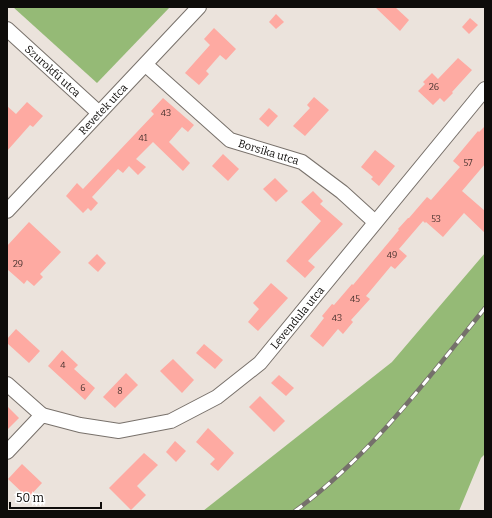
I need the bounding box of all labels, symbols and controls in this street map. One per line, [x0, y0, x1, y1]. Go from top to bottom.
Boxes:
street label: Szurokfű utca [22, 43, 83, 100]
street label: Revetek utca [76, 81, 130, 137]
house number: 26 [429, 82, 439, 92]
house number: 43 [161, 108, 171, 118]
house number: 41 [139, 133, 148, 143]
street label: Borsika utca [237, 137, 300, 168]
house number: 57 [463, 158, 473, 168]
house number: 53 [431, 214, 441, 224]
house number: 49 [387, 250, 397, 260]
house number: 29 [13, 259, 23, 269]
street label: Levendula utca [268, 284, 327, 352]
house number: 45 [350, 294, 360, 304]
house number: 43 [332, 313, 342, 323]
house number: 4 [60, 360, 66, 370]
house number: 6 [80, 383, 86, 393]
house number: 8 [117, 386, 123, 396]
scale bar [10, 484, 101, 510]
text: 50 m [16, 491, 45, 505]

